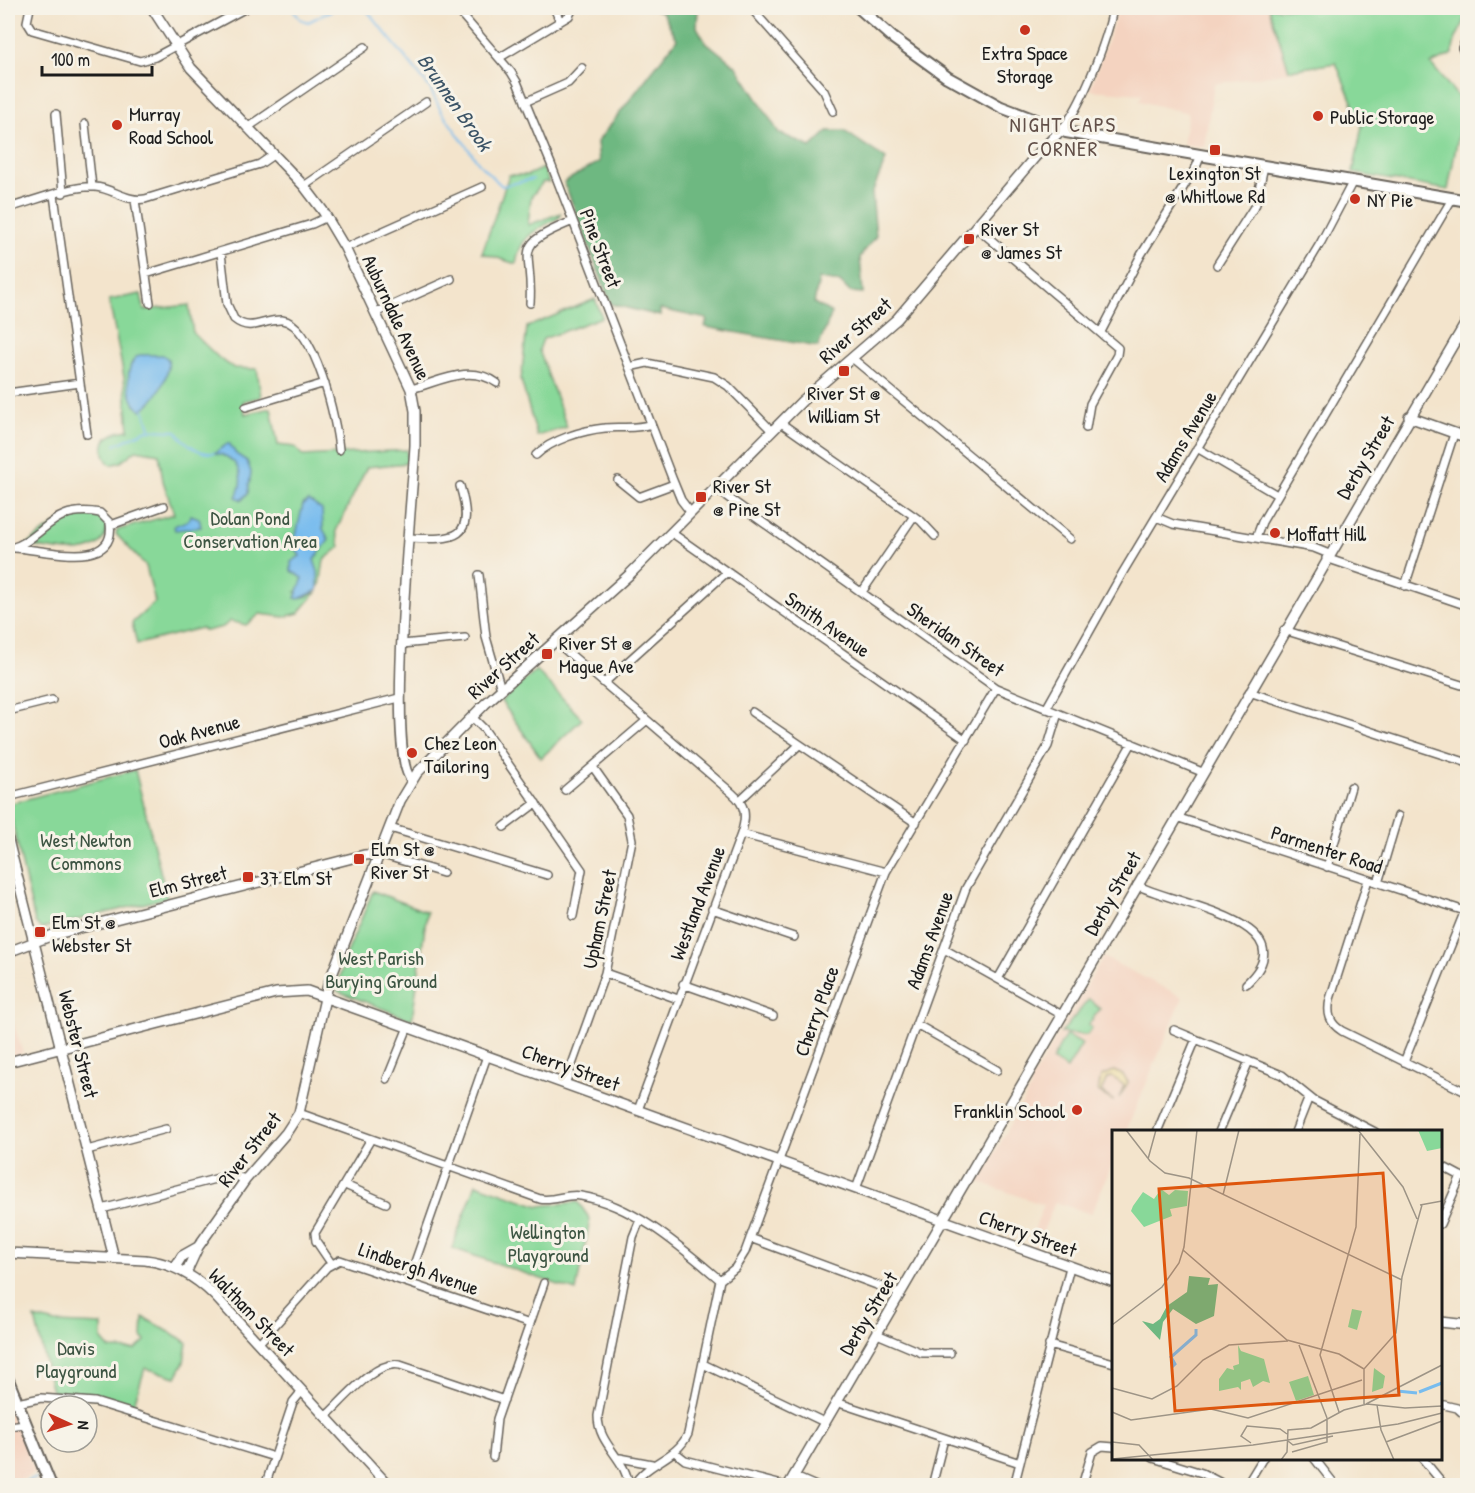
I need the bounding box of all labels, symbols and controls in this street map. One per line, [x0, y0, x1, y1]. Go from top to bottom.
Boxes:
marker: Extra Space Storage [1018, 23, 1032, 37]
scale bar [42, 39, 152, 77]
place label: Extra Space Storage [982, 39, 1068, 89]
text: 100 m [51, 47, 90, 72]
water label: Brunnen Brook [411, 47, 501, 159]
place label: Murray Road School [129, 100, 214, 150]
place label: Public Storage [1330, 103, 1435, 130]
marker: Public Storage [1311, 109, 1325, 123]
district label: NIGHT CAPS CORNER [1009, 110, 1117, 163]
marker: Murray Road School [110, 118, 124, 132]
marker: Lexington St @ Whitlowe Rd [1208, 143, 1222, 157]
place label: Lexington St @ Whitlowe Rd [1165, 159, 1265, 209]
place label: NY Pie [1367, 186, 1413, 213]
marker: NY Pie [1348, 192, 1362, 206]
street label: Pine Street [574, 205, 629, 292]
place label: River St @ James St [981, 215, 1063, 265]
marker: River St @ James St [962, 232, 976, 246]
street label: Auburndale Avenue [356, 250, 438, 384]
street label: River Street [813, 290, 898, 369]
marker: River St @ William St [837, 364, 851, 378]
place label: River St @ William St [807, 379, 881, 429]
street label: Adams Avenue [1147, 385, 1223, 487]
street label: Derby Street [1329, 409, 1401, 504]
place label: River St @ Pine St [713, 472, 781, 522]
marker: River St @ Pine St [694, 490, 708, 504]
park label: Dolan Pond Conservation Area [183, 504, 317, 554]
place label: Moffatt Hill [1287, 520, 1366, 547]
marker: Moffatt Hill [1268, 526, 1282, 540]
street label: Smith Avenue [780, 585, 876, 663]
street label: Sheridan Street [902, 595, 1011, 683]
street label: River Street [461, 625, 546, 705]
place label: River St @ Mague Ave [559, 629, 634, 679]
marker: River St @ Mague Ave [540, 647, 554, 661]
street label: Oak Avenue [156, 707, 242, 755]
place label: Chez Leon Tailoring [424, 729, 497, 779]
marker: Chez Leon Tailoring [405, 746, 419, 760]
street label: Parmenter Road [1268, 818, 1386, 880]
park label: West Newton Commons [40, 826, 132, 876]
place label: Elm St @ River St [371, 835, 435, 885]
street label: Westland Avenue [663, 842, 731, 964]
street label: Derby Street [1077, 845, 1148, 940]
marker: Elm St @ River St [352, 852, 366, 866]
street label: Elm Street [146, 858, 231, 904]
place label: 37 Elm St [260, 864, 333, 891]
street label: Upham Street [575, 866, 623, 971]
marker: 37 Elm St [241, 870, 255, 884]
street label: Adams Avenue [899, 887, 959, 993]
place label: Elm St @ Webster St [52, 908, 133, 958]
marker: Elm St @ Webster St [33, 925, 47, 939]
park label: West Parish Burying Ground [325, 944, 437, 994]
street label: Cherry Place [787, 962, 845, 1060]
street label: Webster Street [53, 987, 106, 1102]
street label: Cherry Street [518, 1037, 625, 1098]
place label: Franklin School [953, 1097, 1066, 1124]
marker: Franklin School [1070, 1103, 1084, 1117]
street label: River Street [211, 1105, 288, 1192]
inset map [1112, 1130, 1442, 1460]
street label: Cherry Street [975, 1203, 1082, 1264]
park label: Wellington Playground [508, 1218, 589, 1268]
street label: Lindbergh Avenue [355, 1235, 483, 1301]
street label: Waltham Street [203, 1262, 302, 1363]
street label: Derby Street [832, 1265, 904, 1360]
park label: Davis Playground [36, 1334, 117, 1384]
north arrow [39, 1394, 99, 1454]
text: N [73, 1420, 95, 1431]

